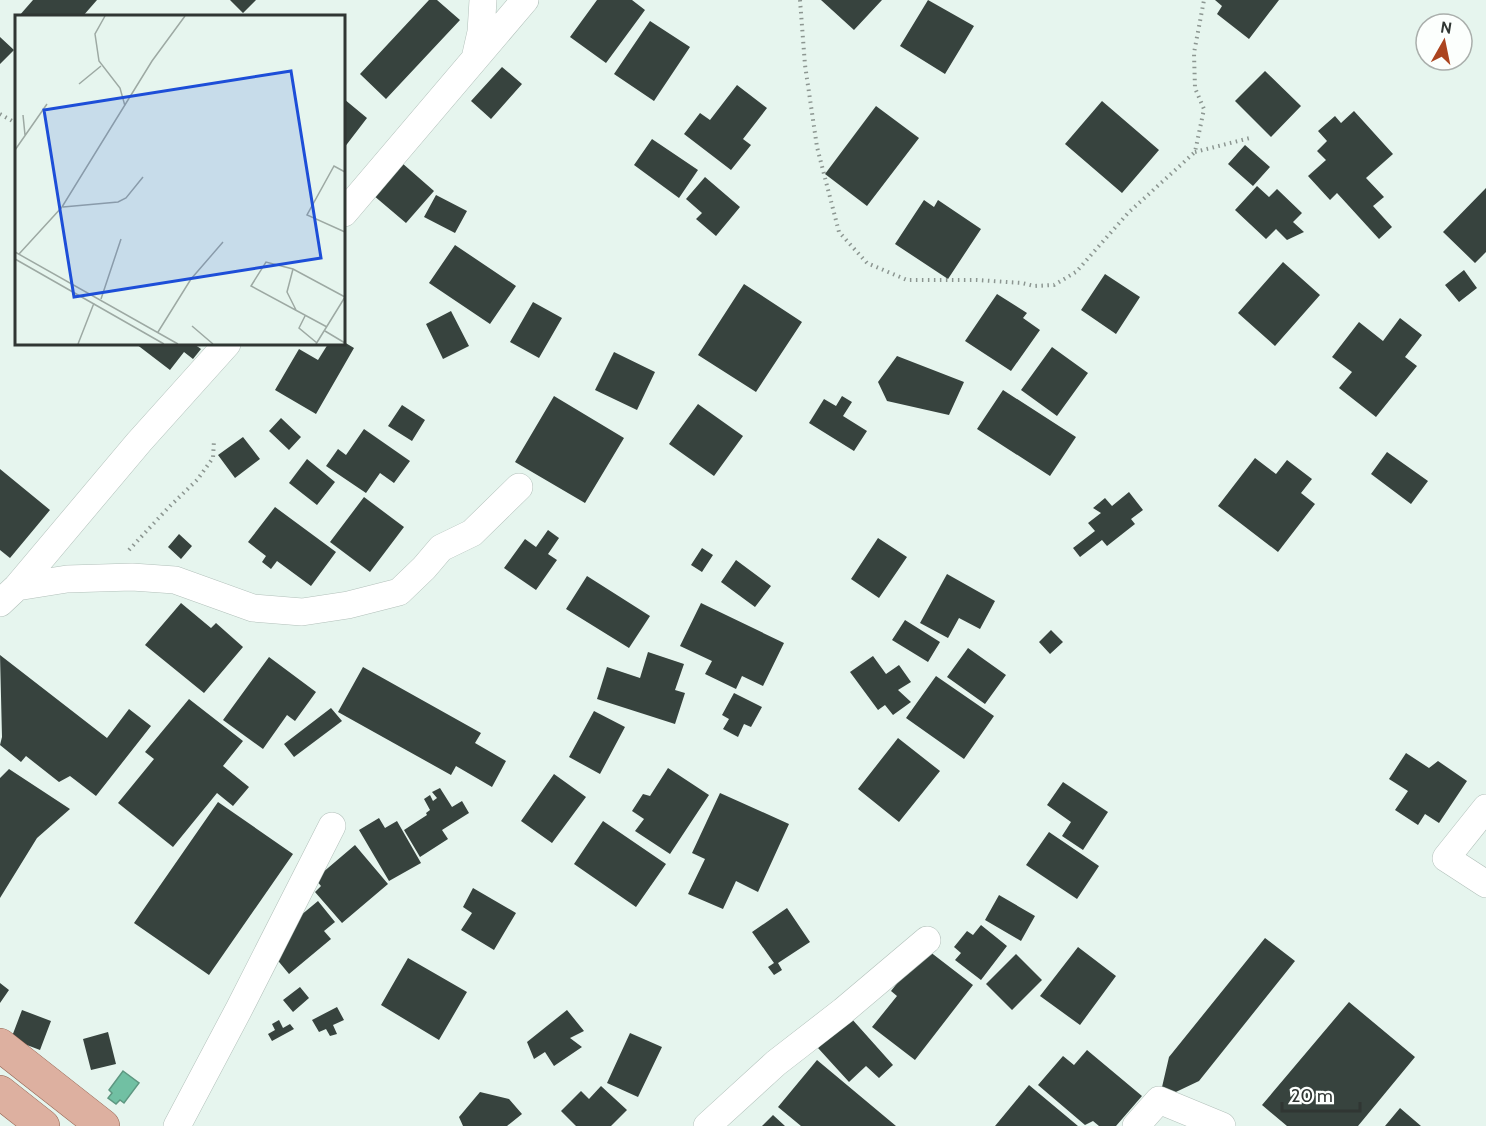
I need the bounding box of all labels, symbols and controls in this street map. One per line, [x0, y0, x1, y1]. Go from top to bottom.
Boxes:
north arrow [1414, 12, 1474, 72]
inset map [15, 15, 345, 345]
text: N [1439, 17, 1453, 38]
scale bar [1282, 1075, 1360, 1113]
text: 20 m [1291, 1085, 1333, 1107]

